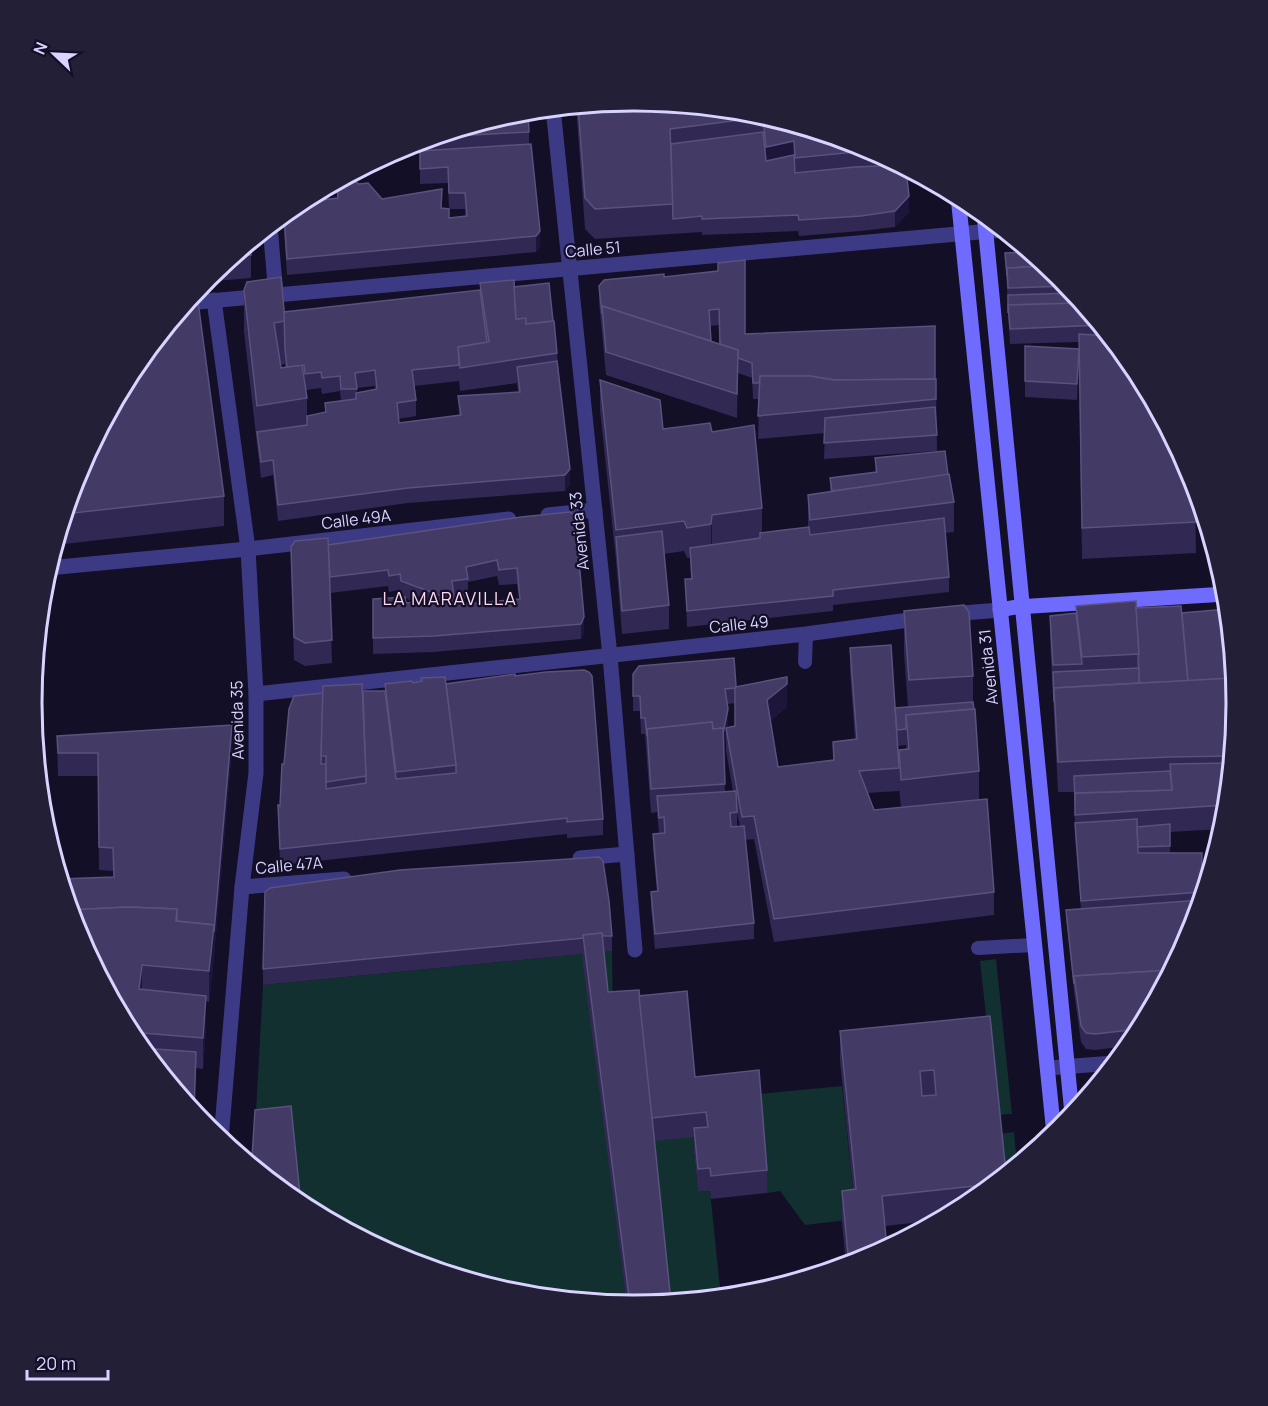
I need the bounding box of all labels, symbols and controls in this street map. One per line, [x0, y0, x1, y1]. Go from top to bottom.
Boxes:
north arrow [24, 24, 84, 84]
text: N [28, 39, 53, 58]
street label: Calle 51 [564, 236, 622, 262]
street label: Avenida 33 [564, 491, 594, 571]
street label: Calle 49A [320, 504, 392, 534]
district label: LA MARAVILLA [382, 586, 518, 610]
street label: Calle 49 [708, 610, 770, 638]
street label: Avenida 31 [973, 628, 1003, 706]
street label: Avenida 35 [225, 680, 249, 760]
street label: Calle 47A [255, 851, 323, 879]
scale bar [27, 1343, 108, 1381]
text: 20 m [36, 1351, 76, 1375]

